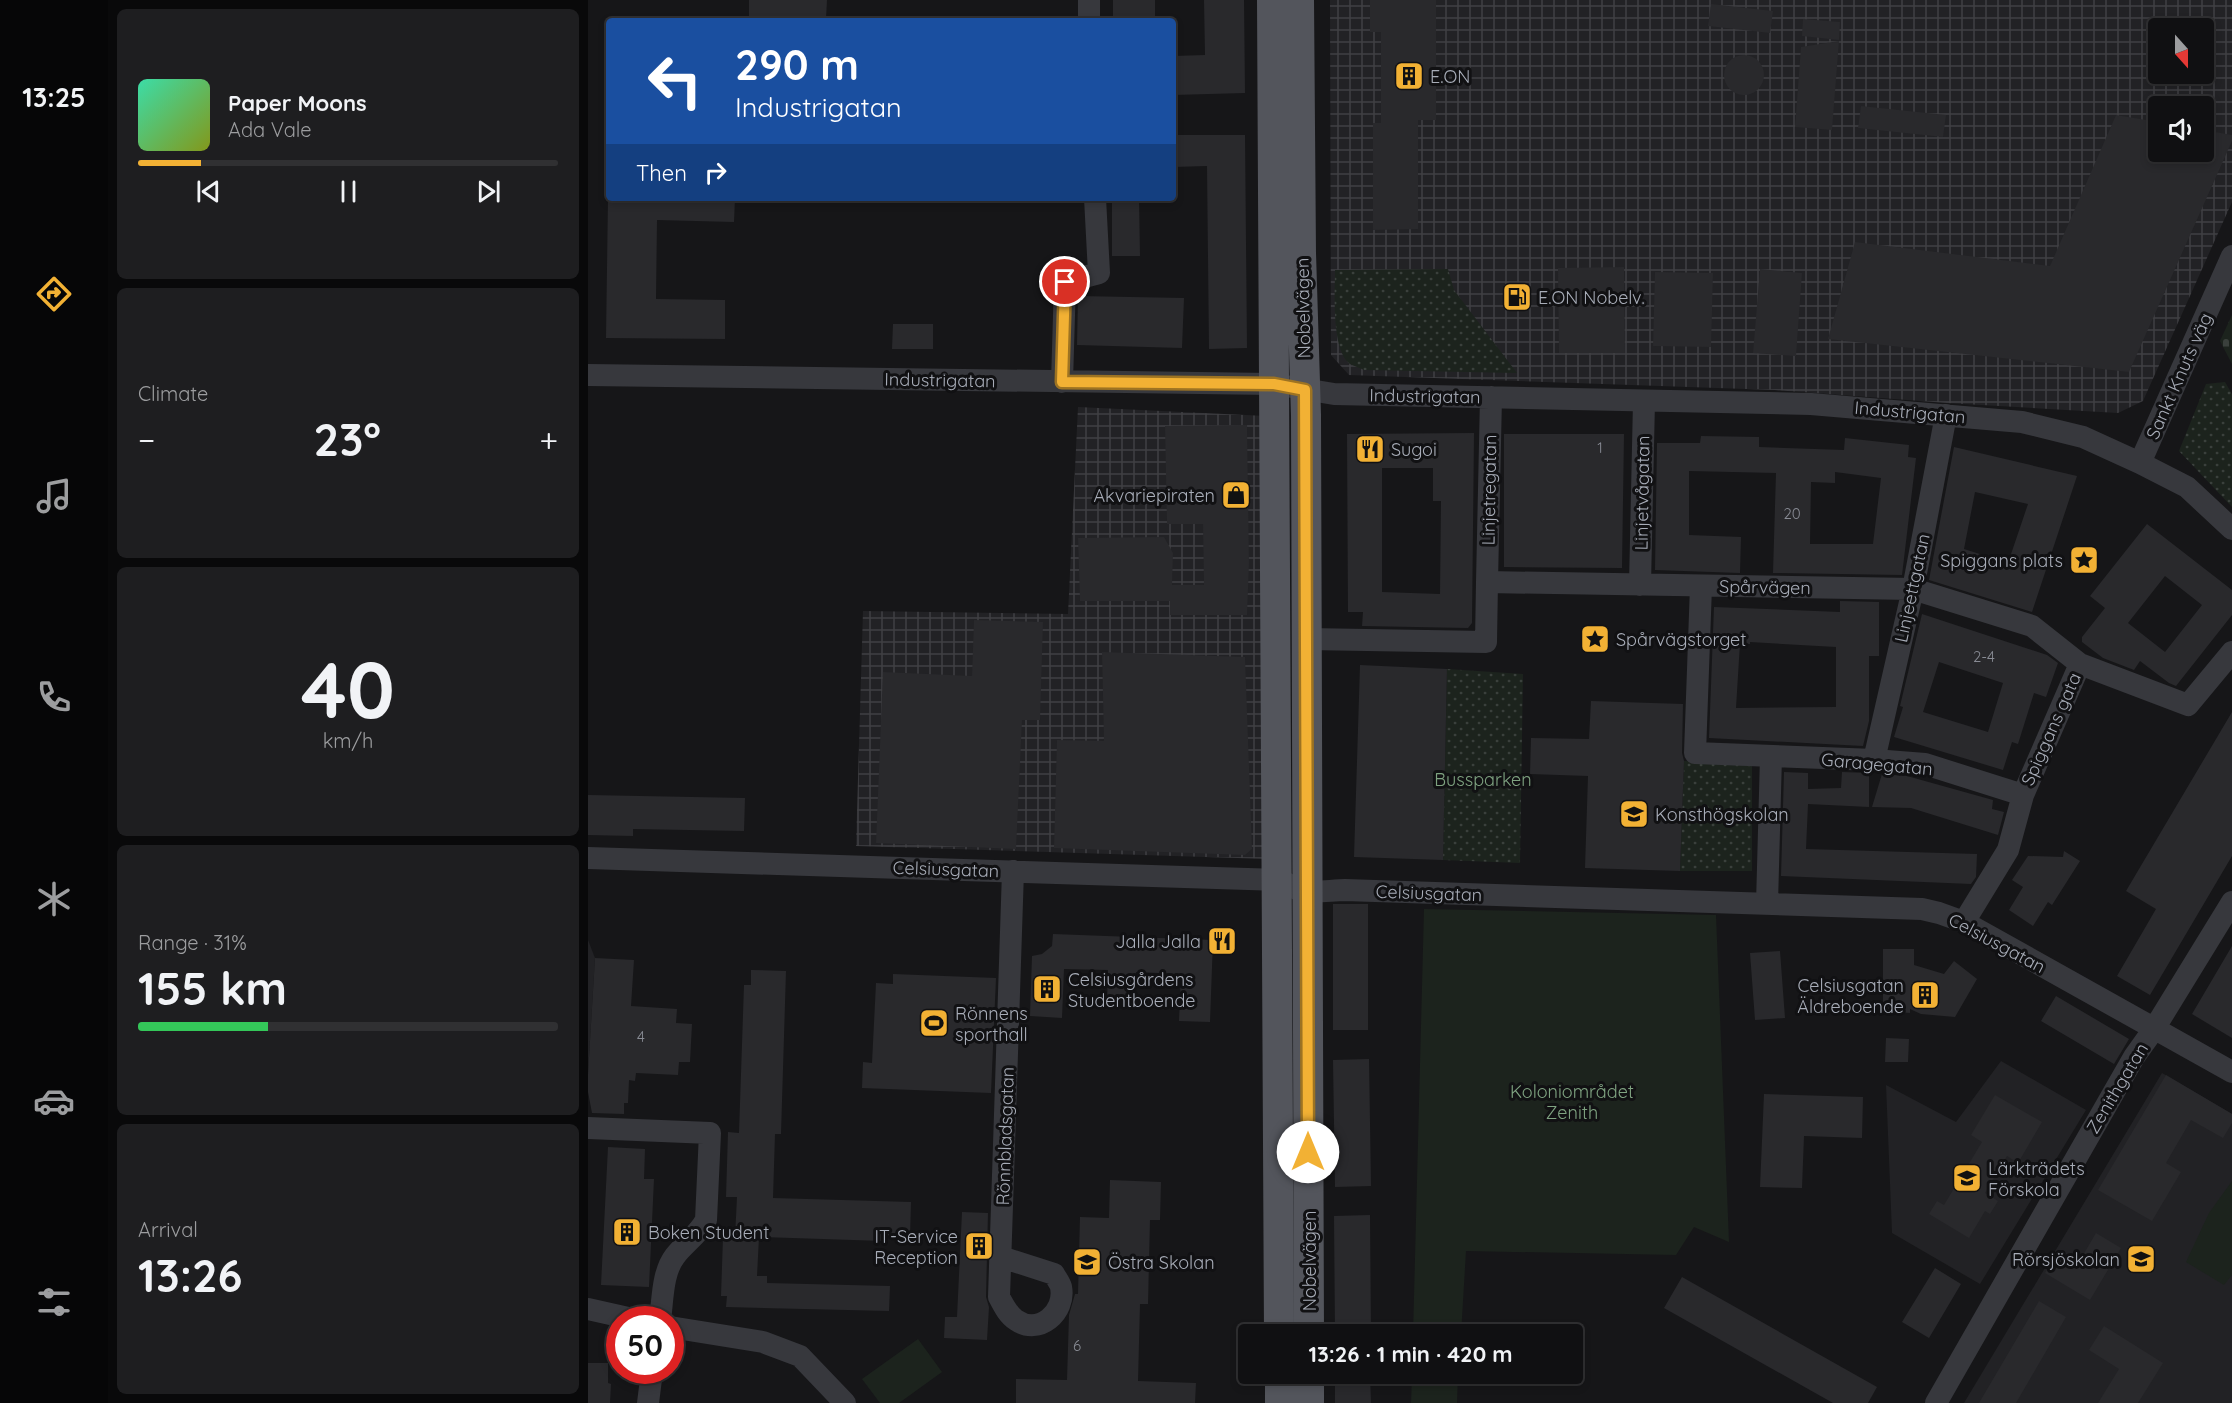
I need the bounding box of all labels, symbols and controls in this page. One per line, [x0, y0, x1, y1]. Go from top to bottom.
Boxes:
north arrow [2148, 18, 2214, 84]
map controls [2148, 18, 2214, 162]
text: 290 m [735, 38, 859, 91]
icon: left [636, 42, 714, 120]
building icon: E.ON [1393, 60, 1425, 92]
place label: E.ON [1430, 65, 1470, 88]
text: 13:25 [22, 80, 86, 114]
text: Paper Moons [228, 89, 367, 117]
text: Industrigatan [735, 90, 902, 124]
button: sound [2148, 96, 2214, 162]
text: Ada Vale [228, 117, 312, 142]
icon: right [699, 156, 732, 189]
text: Then [636, 159, 687, 187]
icon: previous [192, 175, 225, 208]
icon: pause [332, 175, 365, 208]
icon: next [472, 175, 505, 208]
pin [1039, 256, 1090, 307]
street label: Nobelvägen [1291, 258, 1315, 358]
icon: arrive [1048, 265, 1081, 298]
icon: directions [33, 273, 75, 315]
fuel station icon: E.ON Nobelv. [1501, 281, 1533, 313]
place label: E.ON Nobelv. [1538, 286, 1645, 309]
street label: Sankt Knuts väg [2141, 309, 2217, 443]
street label: Industrigatan [884, 368, 996, 392]
text: Climate [138, 381, 208, 406]
street label: Industrigatan [1369, 384, 1481, 408]
street label: Industrigatan [1854, 396, 1966, 428]
text: 23° [314, 411, 381, 467]
text: − [138, 419, 155, 460]
text: + [539, 419, 558, 460]
restaurant icon: Sugoi [1354, 433, 1386, 465]
street label: Linjetregatan [1477, 434, 1501, 546]
street label: Linjetvågatan [1629, 435, 1655, 551]
place label: Sugoi [1391, 438, 1437, 461]
house number: 1 [1597, 438, 1603, 457]
icon: music [33, 475, 75, 517]
shop icon: Akvariepiraten [1220, 479, 1252, 511]
place label: Akvariepiraten [1093, 484, 1215, 507]
house number: 20 [1783, 504, 1801, 523]
street label: Linjeettgatan [1889, 532, 1935, 644]
place icon: Spiggans plats [2068, 544, 2100, 576]
place label: Spiggans plats [1940, 549, 2063, 572]
street label: Spårvägen [1719, 575, 1811, 599]
place icon: Spårvägstorget [1579, 623, 1611, 655]
place label: Spårvägstorget [1616, 628, 1746, 651]
text: 40 [301, 640, 395, 738]
house number: 2-4 [1973, 647, 1995, 666]
street label: Spiggans gata [2016, 669, 2086, 789]
icon: phone [33, 676, 75, 718]
text: km/h [323, 728, 373, 753]
street label: Garagegatan [1820, 748, 1934, 780]
park label: Bussparken [1434, 768, 1532, 791]
school or university icon: Konsthögskolan [1618, 798, 1650, 830]
place label: Konsthögskolan [1655, 803, 1789, 826]
street label: Celsiusgatan [892, 856, 1000, 882]
icon: climate [33, 878, 75, 920]
street label: Celsiusgatan [1375, 880, 1483, 906]
street label: Celsiusgatan [1945, 908, 2049, 978]
restaurant icon: Jalla Jalla [1206, 925, 1238, 957]
text: Range · 31% [138, 930, 247, 955]
place label: Jalla Jalla [1115, 930, 1201, 953]
text: 155 km [138, 960, 287, 1016]
place label: Celsiusgårdens Studentboende [1068, 968, 1195, 1012]
building icon: Celsiusgårdens Studentboende [1031, 973, 1063, 1005]
place label: Celsiusgatan Äldreboende [1797, 974, 1904, 1018]
building icon: Celsiusgatan Äldreboende [1909, 979, 1941, 1011]
place label: Rönnens sporthall [955, 1002, 1028, 1046]
sports icon: Rönnens sporthall [918, 1007, 950, 1039]
house number: 4 [637, 1027, 645, 1046]
street label: Zenithgatan [2081, 1038, 2153, 1138]
street label: Rönnbladsgatan [991, 1066, 1019, 1206]
icon: car [33, 1080, 75, 1122]
park label: Koloniområdet Zenith [1510, 1080, 1634, 1124]
position arrow [1276, 1120, 1340, 1184]
place label: Lärkträdets Förskola [1988, 1157, 2085, 1201]
school or university icon: Lärkträdets Förskola [1951, 1162, 1983, 1194]
street label: Nobelvägen [1298, 1211, 1321, 1311]
building icon: Boken Student [611, 1216, 643, 1248]
text: Arrival [138, 1217, 198, 1242]
place label: Boken Student [648, 1221, 769, 1244]
place label: IT-Service Reception [874, 1225, 958, 1269]
building icon: IT-Service Reception [963, 1230, 995, 1262]
school or university icon: Rörsjöskolan [2125, 1243, 2157, 1275]
school or university icon: Östra Skolan [1071, 1246, 1103, 1278]
text: 13:26 [138, 1247, 242, 1303]
place label: Rörsjöskolan [2012, 1248, 2120, 1271]
place label: Östra Skolan [1108, 1251, 1215, 1274]
icon: filters [33, 1281, 75, 1323]
speed limit sign: 50 [606, 1306, 684, 1384]
house number: 6 [1073, 1336, 1081, 1355]
text: 13:26 · 1 min · 420 m [1308, 1340, 1513, 1368]

